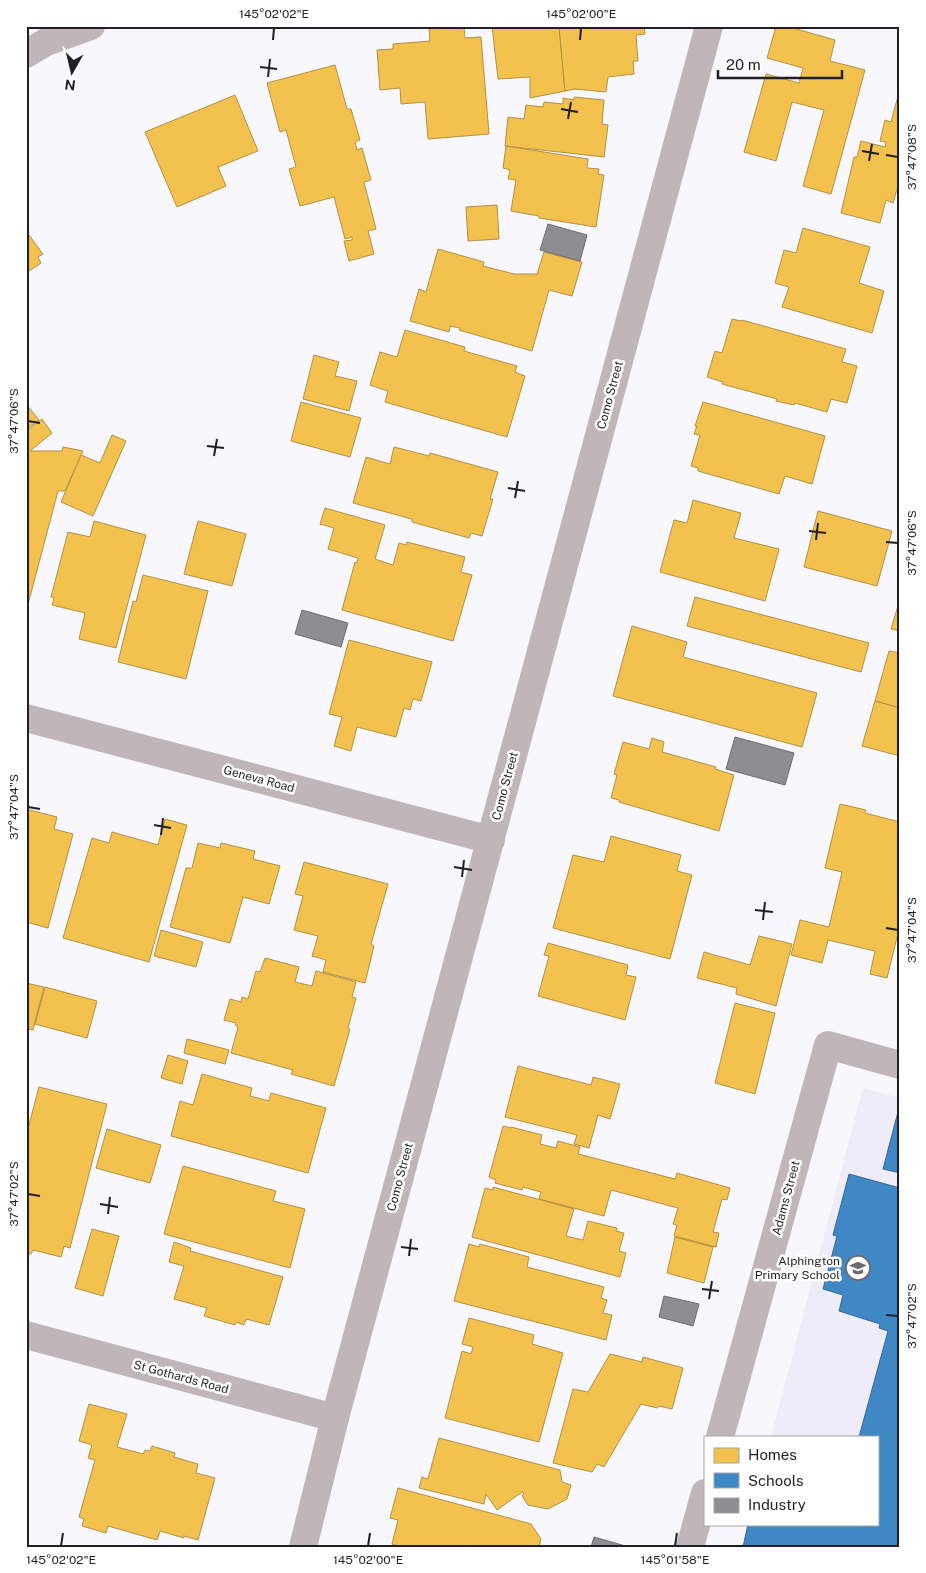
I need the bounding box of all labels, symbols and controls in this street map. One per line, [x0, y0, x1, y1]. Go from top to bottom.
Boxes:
text: 145°02'02"E [239, 7, 309, 21]
text: 145°02'00"E [546, 7, 616, 21]
north arrow [48, 48, 98, 98]
scale bar [718, 48, 842, 80]
text: 20 m [726, 56, 761, 73]
text: N [64, 76, 77, 94]
text: 37°47'08"S [905, 124, 919, 190]
street label: Como Street [594, 359, 626, 431]
text: 37°47'06"S [7, 388, 21, 454]
text: 37°47'06"S [905, 510, 919, 576]
street label: Como Street [489, 750, 521, 822]
street label: Geneva Road [222, 763, 296, 795]
text: 37°47'04"S [7, 774, 21, 840]
text: 37°47'04"S [905, 897, 919, 963]
street label: Como Street [384, 1141, 416, 1213]
street label: Adams Street [769, 1159, 803, 1237]
text: 37°47'02"S [7, 1161, 21, 1227]
place label: Alphington Primary School [755, 1254, 840, 1282]
school or university icon: Alphington Primary School [845, 1255, 871, 1281]
text: 37°47'02"S [905, 1283, 919, 1349]
street label: St Gothards Road [132, 1358, 230, 1396]
legend [704, 1436, 878, 1526]
text: Homes [748, 1446, 797, 1463]
text: Schools [748, 1472, 804, 1489]
text: Industry [748, 1496, 806, 1513]
text: 145°02'02"E [26, 1553, 96, 1567]
text: 145°02'00"E [333, 1553, 403, 1567]
text: 145°01'58"E [641, 1553, 709, 1567]

